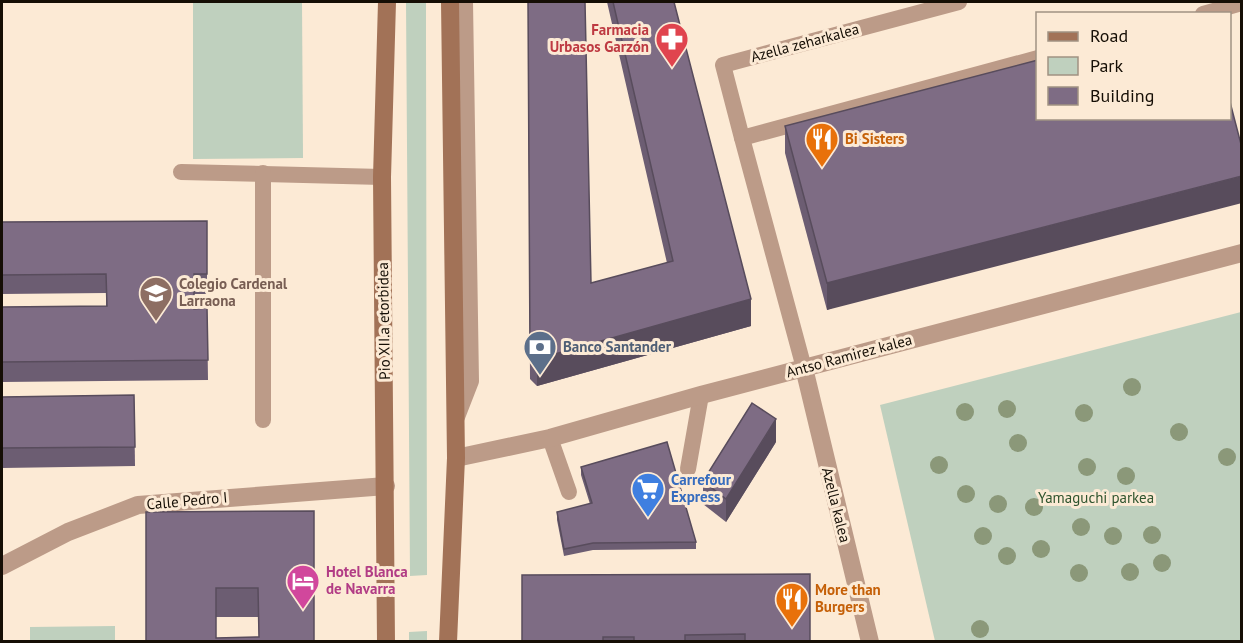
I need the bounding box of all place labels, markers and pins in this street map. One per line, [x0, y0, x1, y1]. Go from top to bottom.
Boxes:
place label: Farmacia Urbasos Garzón [550, 20, 649, 56]
pharmacy icon: Farmacia Urbasos Garzón [654, 21, 690, 68]
restaurant icon: Bi Sisters [804, 121, 840, 168]
place label: Bi Sisters [845, 129, 904, 148]
place label: Colegio Cardenal Larraona [179, 274, 288, 310]
school or university icon: Colegio Cardenal Larraona [138, 275, 174, 322]
bank icon: Banco Santander [522, 329, 558, 376]
place label: Banco Santander [563, 337, 672, 356]
place label: Carrefour Express [671, 470, 732, 506]
supermarket icon: Carrefour Express [630, 471, 666, 518]
place label: Hotel Blanca de Navarra [326, 562, 408, 598]
hotel icon: Hotel Blanca de Navarra [285, 563, 321, 610]
place label: More than Burgers [815, 580, 881, 616]
restaurant icon: More than Burgers [774, 581, 810, 628]

